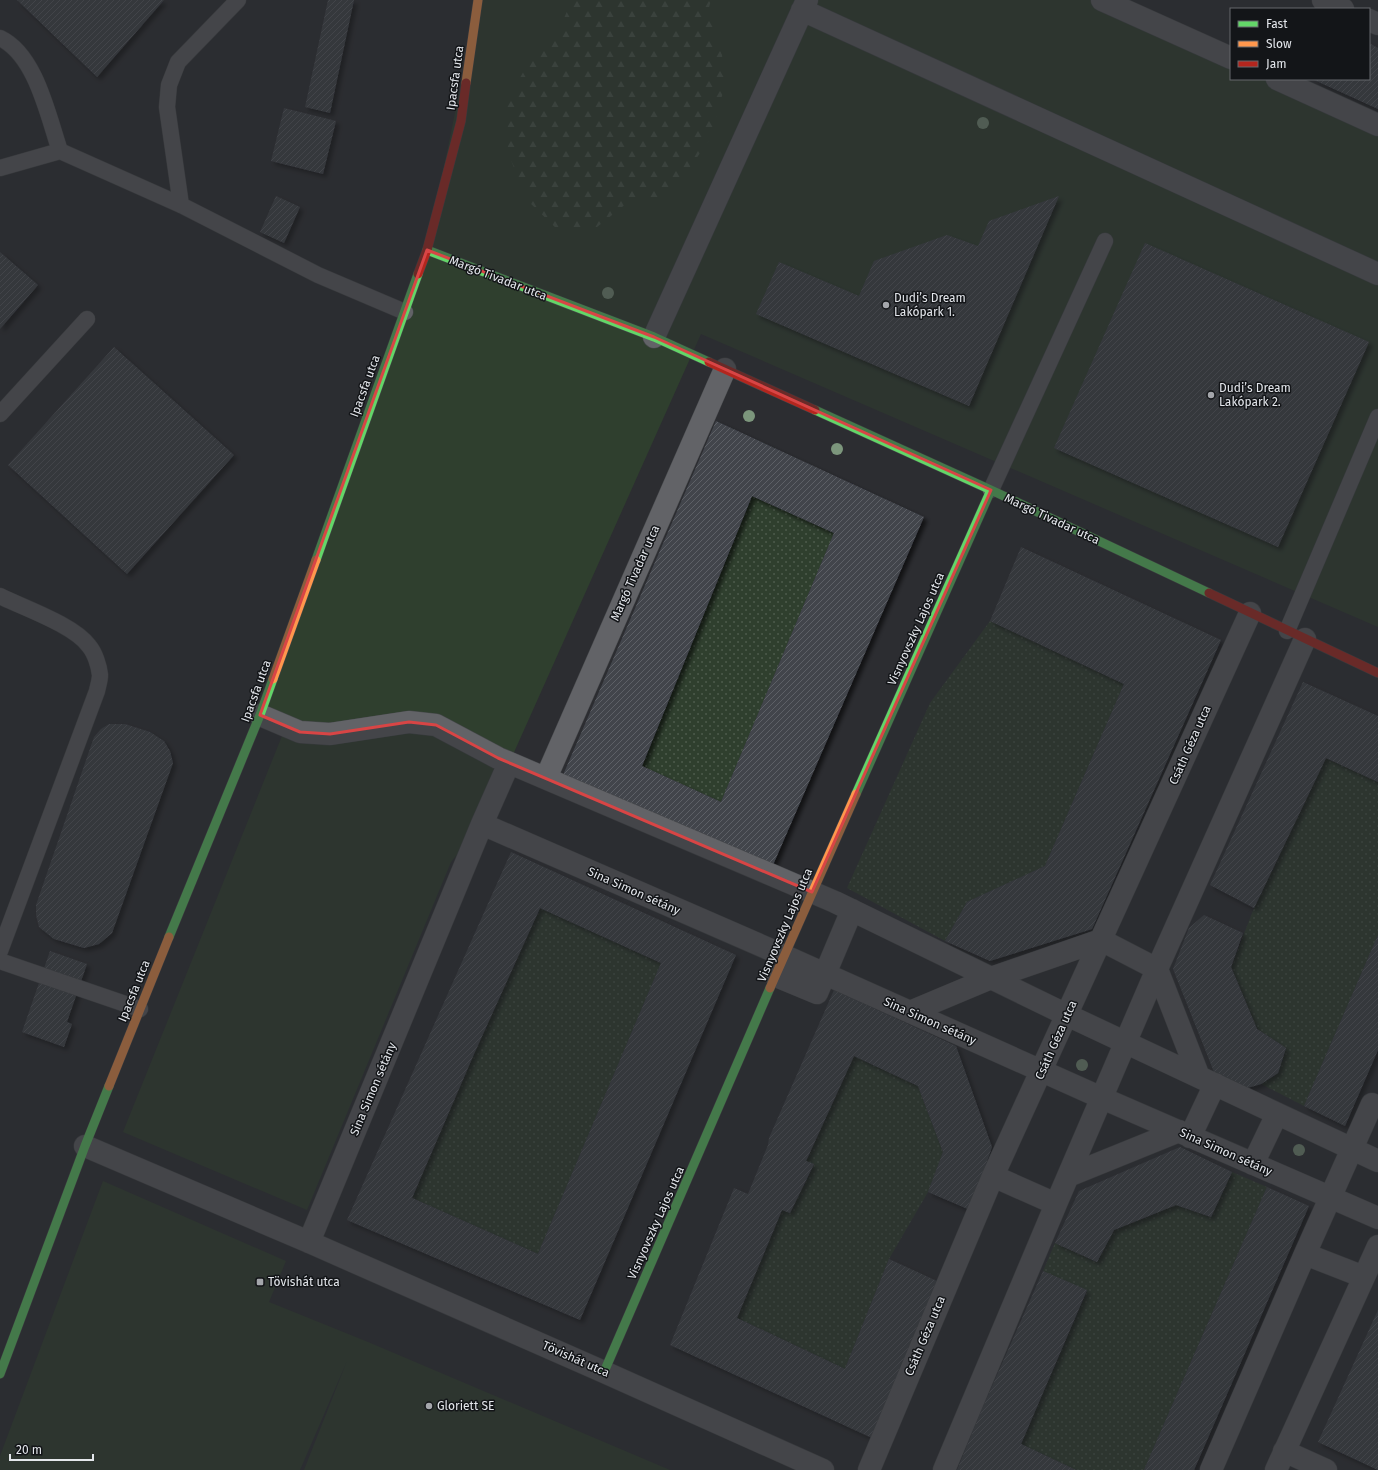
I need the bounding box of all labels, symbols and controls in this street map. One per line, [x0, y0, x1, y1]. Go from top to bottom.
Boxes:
legend [1230, 8, 1370, 80]
text: Fast [1266, 17, 1288, 31]
text: Slow [1266, 37, 1292, 51]
street label: Ipacsfa utca [444, 45, 466, 111]
text: Jam [1266, 57, 1286, 71]
street label: Margó Tivadar utca [447, 253, 549, 303]
place label: Dudi’s Dream Lakópark 1. [894, 291, 966, 319]
marker: Dudi’s Dream Lakópark 1. [881, 300, 891, 310]
street label: Ipacsfa utca [347, 353, 383, 419]
place label: Dudi’s Dream Lakópark 2. [1219, 381, 1291, 409]
marker: Dudi’s Dream Lakópark 2. [1206, 390, 1216, 400]
street label: Margó Tivadar utca [1002, 491, 1102, 547]
street label: Margó Tivadar utca [608, 523, 662, 623]
street label: Visnyovszky Lajos utca [885, 570, 947, 688]
street label: Ipacsfa utca [238, 658, 274, 724]
street label: Csáth Géza utca [1166, 703, 1214, 787]
street label: Sina Simon sétány [586, 864, 683, 918]
street label: Visnyovszky Lajos utca [755, 866, 815, 984]
street label: Ipacsfa utca [115, 958, 153, 1024]
street label: Sina Simon sétány [882, 994, 979, 1048]
street label: Csáth Géza utca [1032, 998, 1080, 1082]
street label: Sina Simon sétány [347, 1040, 399, 1138]
street label: Sina Simon sétány [1178, 1125, 1275, 1179]
street label: Visnyovszky Lajos utca [625, 1164, 687, 1282]
place label: Tövishát utca [268, 1275, 340, 1289]
marker: Tövishát utca [255, 1277, 265, 1287]
street label: Csáth Géza utca [902, 1294, 948, 1378]
street label: Tövishát utca [540, 1338, 612, 1380]
place label: Gloriett SE [437, 1399, 494, 1413]
marker: Gloriett SE [424, 1401, 434, 1411]
scale bar [10, 1436, 93, 1462]
text: 20 m [16, 1443, 42, 1457]

